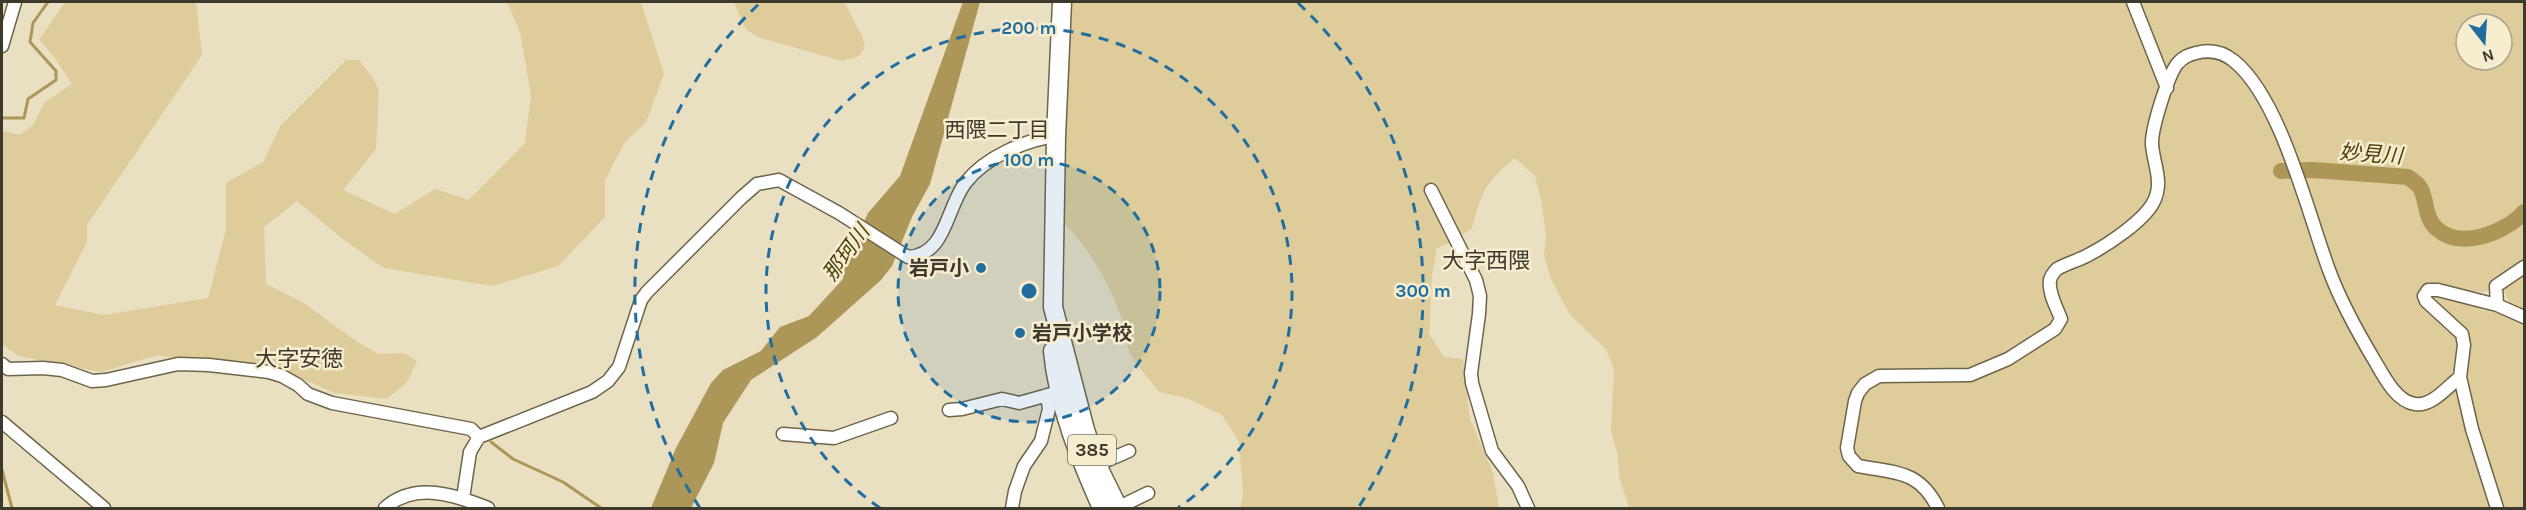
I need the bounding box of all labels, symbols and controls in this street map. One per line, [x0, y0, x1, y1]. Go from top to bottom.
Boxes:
north arrow [2454, 12, 2514, 72]
text: 200 m [1001, 17, 1057, 39]
text: N [2480, 45, 2497, 67]
district label: 西隈二丁目 [945, 118, 1050, 142]
water label: 妙見川 [2339, 140, 2405, 168]
text: 100 m [1004, 149, 1054, 171]
water label: 那珂川 [818, 219, 875, 286]
district label: 大字西隈 [1442, 248, 1530, 274]
place label: 岩戸小 [909, 257, 969, 280]
marker: 岩戸小 [974, 261, 988, 275]
text: 300 m [1395, 280, 1451, 302]
centre of rings [1019, 281, 1039, 301]
place label: 岩戸小学校 [1032, 322, 1132, 345]
marker: 岩戸小学校 [1013, 326, 1027, 340]
district label: 大字安徳 [255, 346, 343, 372]
road number: 385 [1068, 435, 1116, 465]

